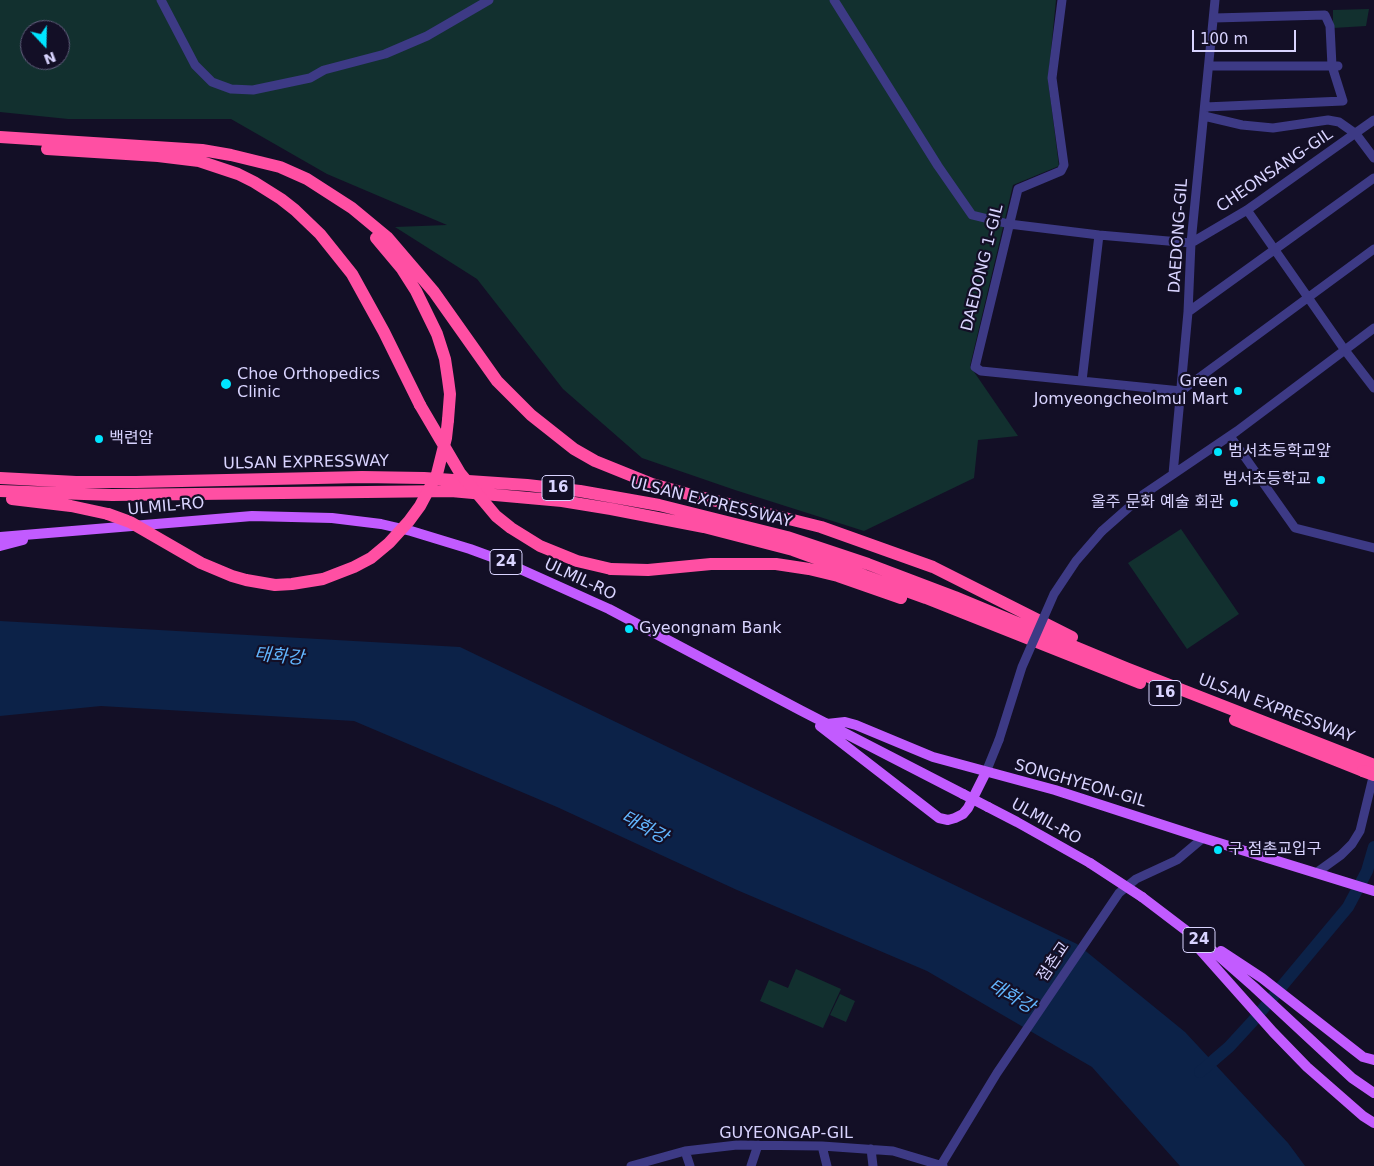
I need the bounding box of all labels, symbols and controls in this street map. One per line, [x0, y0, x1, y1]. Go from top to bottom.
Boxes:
north arrow [20, 20, 70, 70]
scale bar [1194, 20, 1298, 52]
text: 100 m [1200, 30, 1248, 48]
text: N [42, 49, 58, 68]
street label: CHEONSANG-GIL [1213, 125, 1337, 217]
street label: DAEDONG-GIL [1165, 178, 1193, 294]
street label: DAEDONG 1-GIL [958, 203, 1008, 333]
place label: Choe Orthopedics Clinic [237, 365, 380, 403]
place label: Green Jomyeongcheolmul Mart [1034, 372, 1228, 410]
marker: Choe Orthopedics Clinic [219, 377, 233, 391]
marker: Green Jomyeongcheolmul Mart [1232, 385, 1244, 397]
place label: 백련암 [109, 429, 153, 449]
marker: 백련암 [93, 433, 105, 445]
place label: 범서초등학교앞 [1228, 442, 1331, 462]
marker: 범서초등학교앞 [1212, 446, 1224, 458]
street label: ULSAN EXPRESSWAY [223, 452, 389, 474]
place label: 범서초등학교 [1223, 470, 1311, 490]
street label: ULSAN EXPRESSWAY [628, 474, 794, 532]
marker: 범서초등학교 [1315, 474, 1327, 486]
road number: 16 [542, 476, 574, 500]
place label: 울주 문화 예술 회관 [1091, 493, 1224, 513]
street label: ULMIL-RO [127, 494, 205, 520]
marker: 울주 문화 예술 회관 [1228, 497, 1240, 509]
road number: 24 [490, 550, 522, 574]
street label: ULMIL-RO [541, 555, 619, 605]
place label: Gyeongnam Bank [639, 619, 782, 639]
marker: Gyeongnam Bank [623, 623, 635, 635]
water label: 태화강 [253, 644, 305, 670]
street label: ULSAN EXPRESSWAY [1195, 670, 1357, 748]
road number: 16 [1149, 680, 1181, 706]
street label: SONGHYEON-GIL [1012, 756, 1148, 812]
street label: ULMIL-RO [1008, 795, 1084, 849]
water label: 태화강 [617, 807, 671, 849]
place label: 구 점촌교입구 [1228, 840, 1321, 860]
marker: 구 점촌교입구 [1212, 844, 1224, 856]
road number: 24 [1183, 928, 1215, 952]
street label: 점촌교 [1034, 938, 1074, 986]
water label: 태화강 [984, 975, 1038, 1019]
street label: GUYEONGAP-GIL [719, 1124, 853, 1144]

